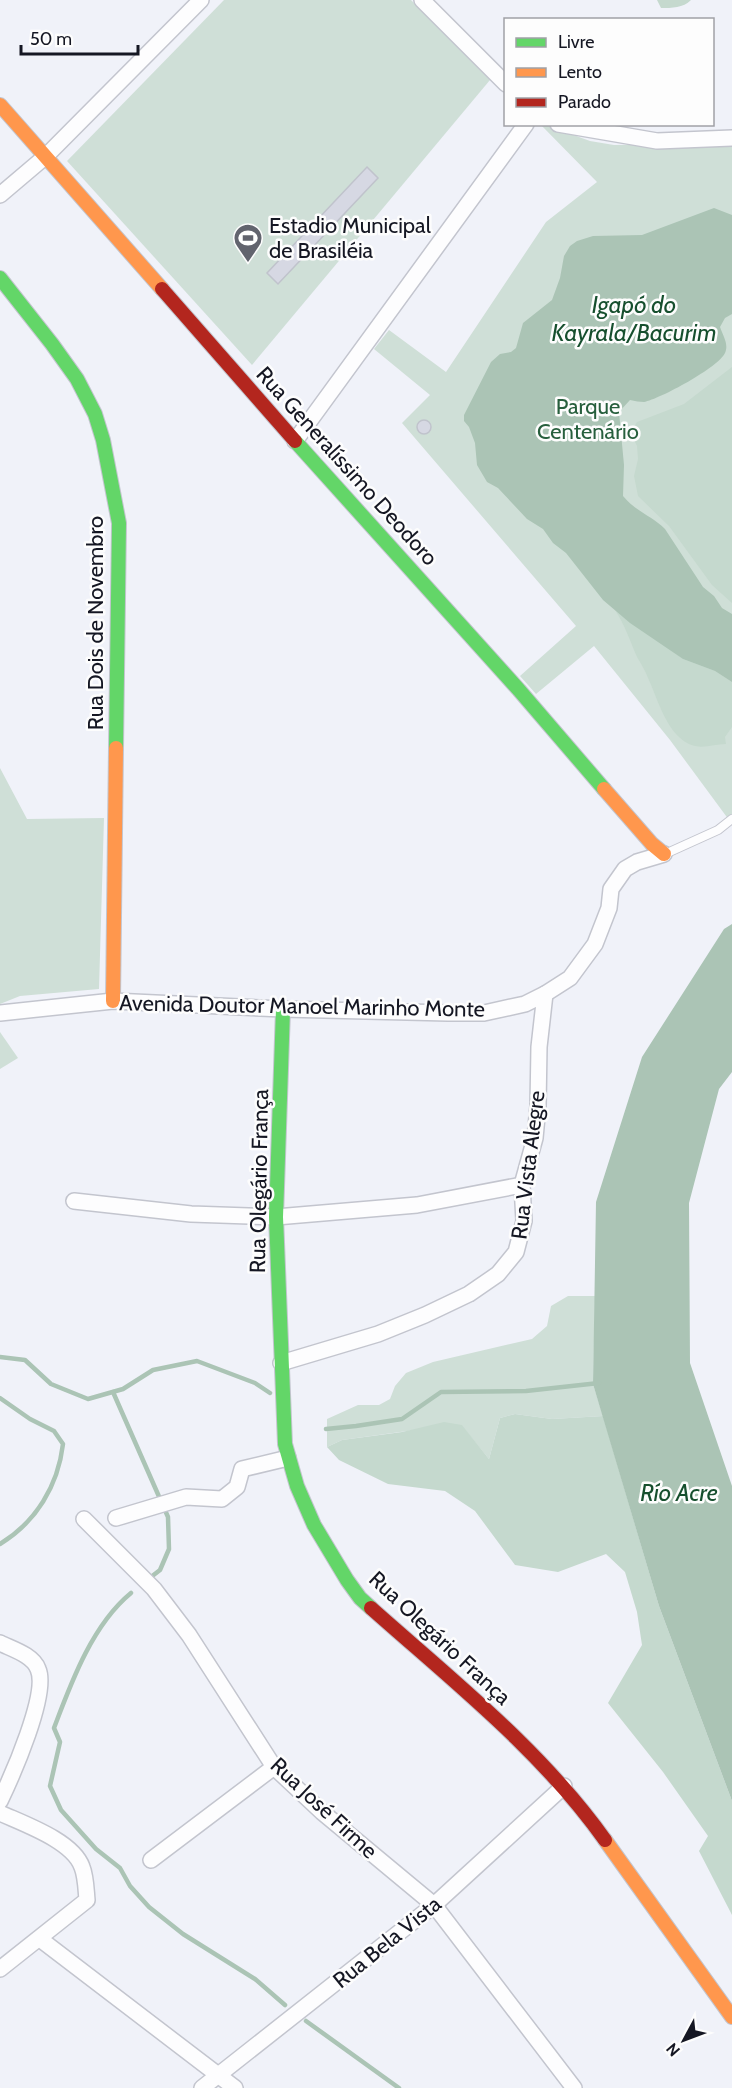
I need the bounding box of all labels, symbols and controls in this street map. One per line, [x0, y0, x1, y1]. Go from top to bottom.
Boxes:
scale bar [21, 18, 138, 56]
legend [504, 18, 714, 126]
text: 50 m [30, 28, 72, 50]
text: Livre [558, 31, 594, 53]
text: Lento [558, 61, 602, 83]
text: Parado [558, 91, 611, 113]
place label: Estadio Municipal de Brasiléia [269, 212, 432, 264]
sports icon: Estadio Municipal de Brasiléia [232, 222, 264, 264]
water label: Igapó do Kayrala/Bacurim [552, 290, 716, 347]
street label: Rua Generalíssimo Deodoro [251, 361, 443, 571]
park label: Parque Centenário [537, 393, 639, 445]
street label: Rua Dois de Novembro [82, 516, 109, 730]
street label: Avenida Doutor Manoel Marinho Monte [119, 989, 485, 1023]
street label: Rua Olegário França [244, 1088, 274, 1273]
street label: Rua Vista Alegre [505, 1089, 551, 1241]
water label: Río Acre [640, 1478, 718, 1507]
street label: Rua Olegário França [363, 1565, 517, 1711]
street label: Rua José Firme [265, 1752, 383, 1864]
street label: Rua Bela Vista [327, 1890, 447, 1994]
north arrow [654, 2010, 714, 2070]
text: N [662, 2039, 684, 2060]

